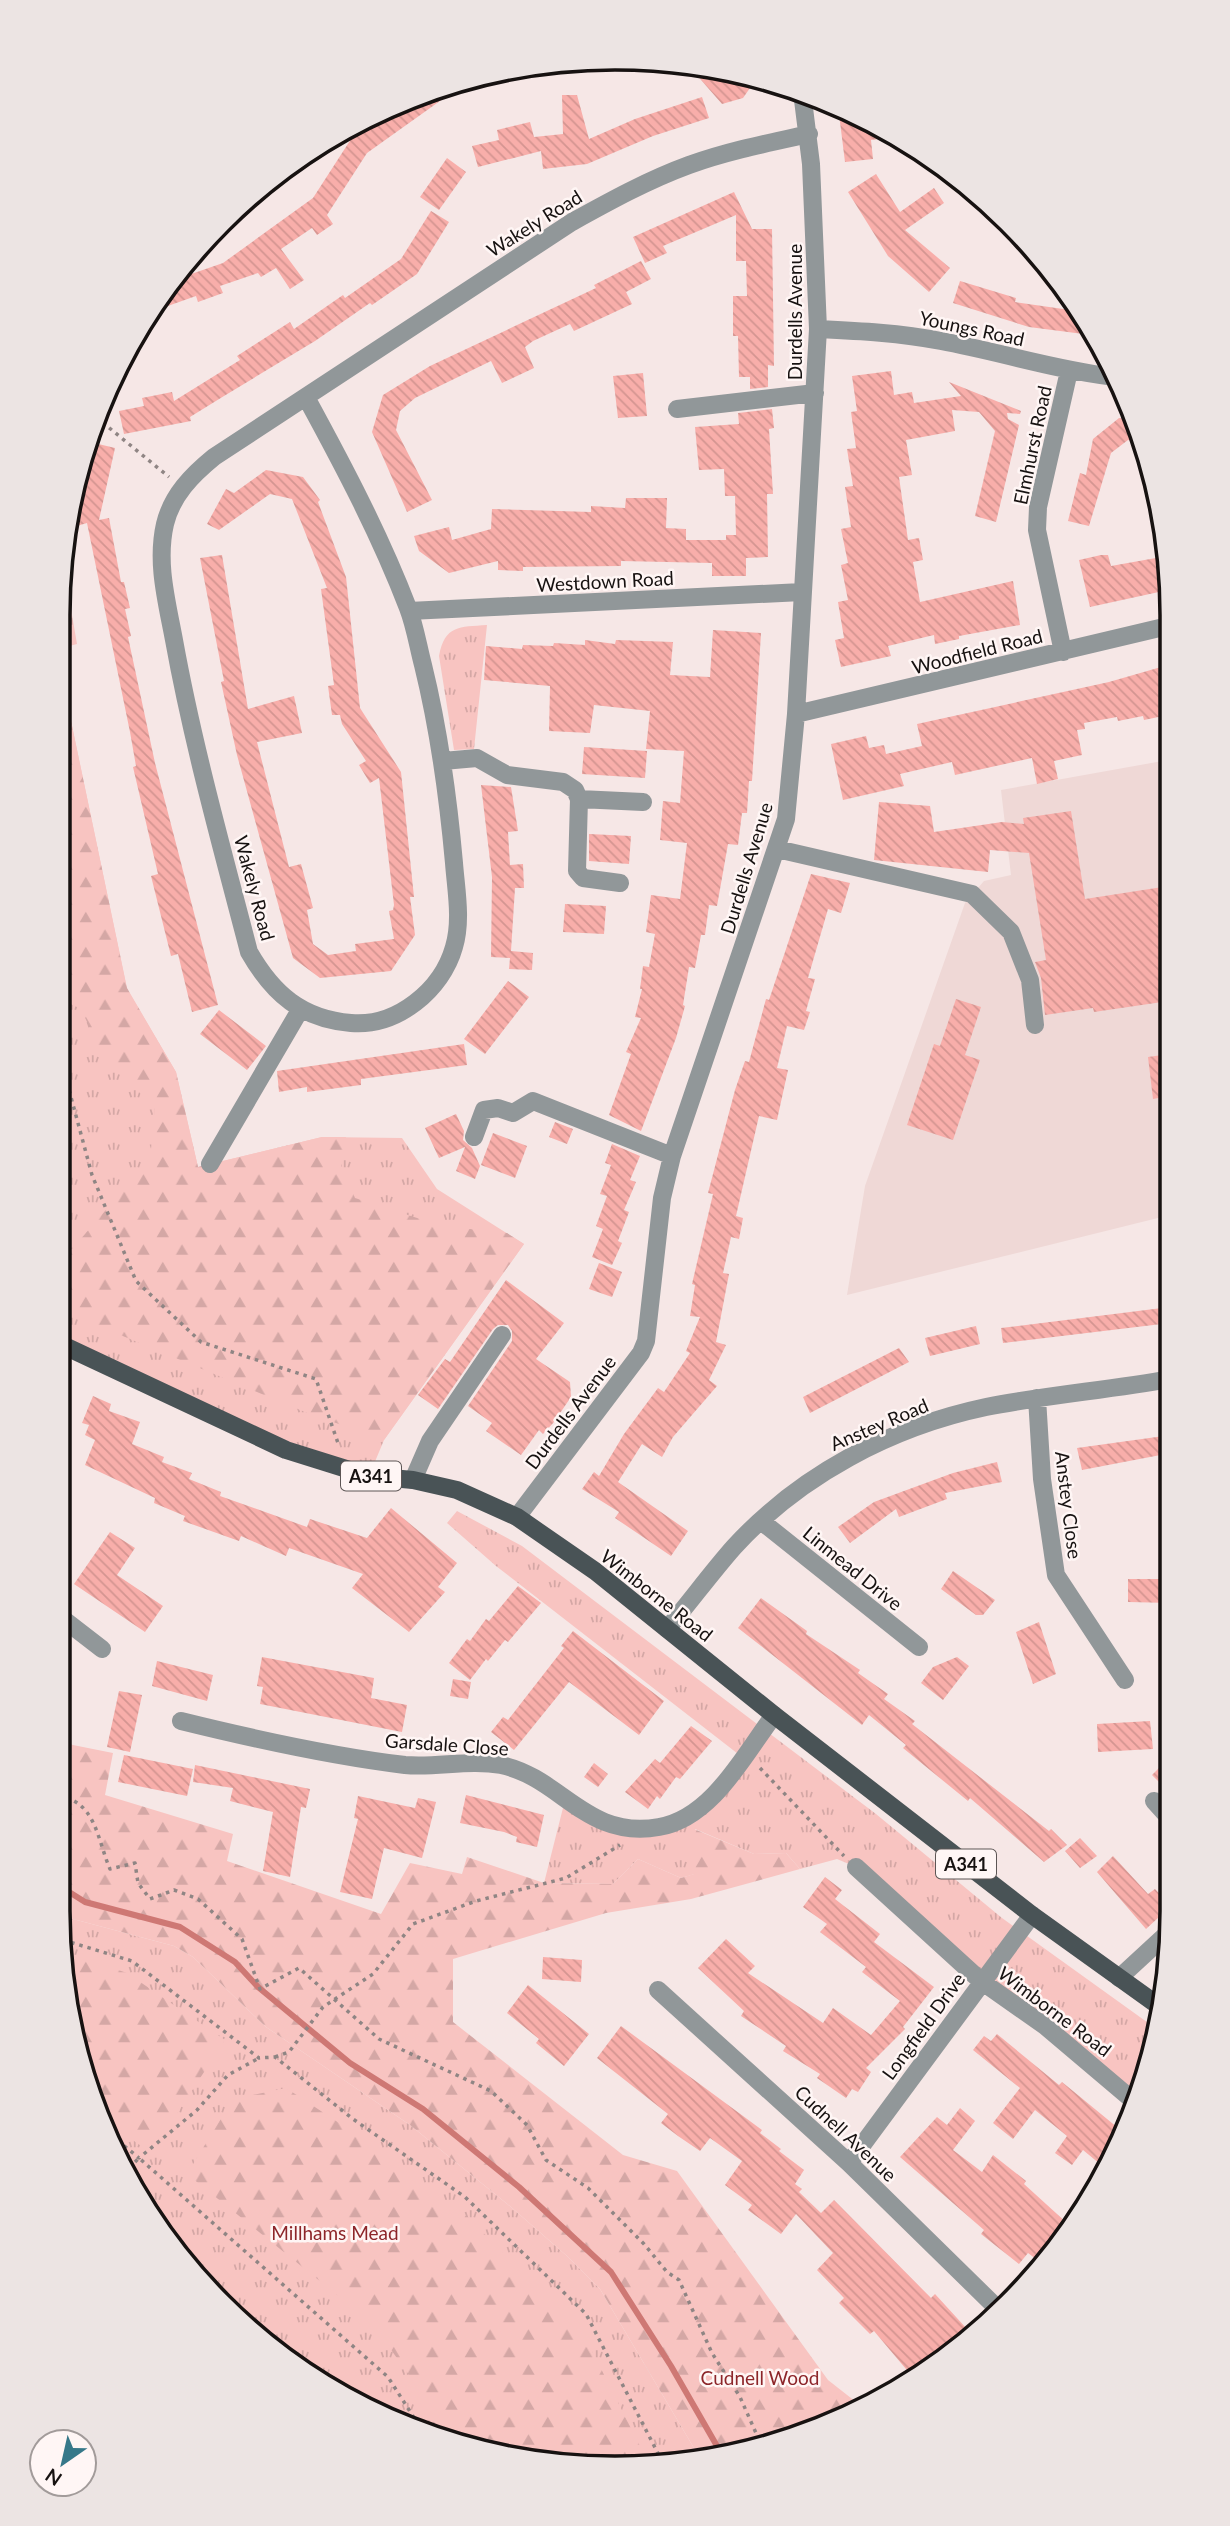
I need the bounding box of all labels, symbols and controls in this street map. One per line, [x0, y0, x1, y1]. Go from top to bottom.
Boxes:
street label: Wakely Road [482, 185, 586, 261]
street label: Durdells Avenue [783, 244, 806, 380]
street label: Youngs Road [917, 306, 1027, 350]
street label: Elmhurst Road [1008, 383, 1056, 507]
street label: Westdown Road [536, 566, 674, 596]
street label: Woodfield Road [909, 624, 1045, 678]
street label: Durdells Avenue [715, 799, 777, 937]
street label: Wakely Road [230, 833, 280, 943]
street label: Durdells Avenue [520, 1351, 620, 1473]
street label: Anstey Road [826, 1393, 932, 1455]
street label: Anstey Close [1051, 1450, 1087, 1560]
road number: A341 [341, 1462, 401, 1490]
street label: Linmead Drive [799, 1521, 907, 1615]
street label: Wimborne Road [596, 1544, 718, 1646]
street label: Garsdale Close [384, 1728, 510, 1760]
road number: A341 [936, 1850, 996, 1878]
street label: Wimborne Road [994, 1961, 1116, 2061]
street label: Longfield Drive [877, 1968, 969, 2084]
street label: Cudnell Avenue [790, 2080, 902, 2186]
park label: Millhams Mead [271, 2221, 399, 2244]
park label: Cudnell Wood [701, 2366, 819, 2389]
north arrow [28, 2428, 98, 2498]
text: N [41, 2464, 66, 2491]

